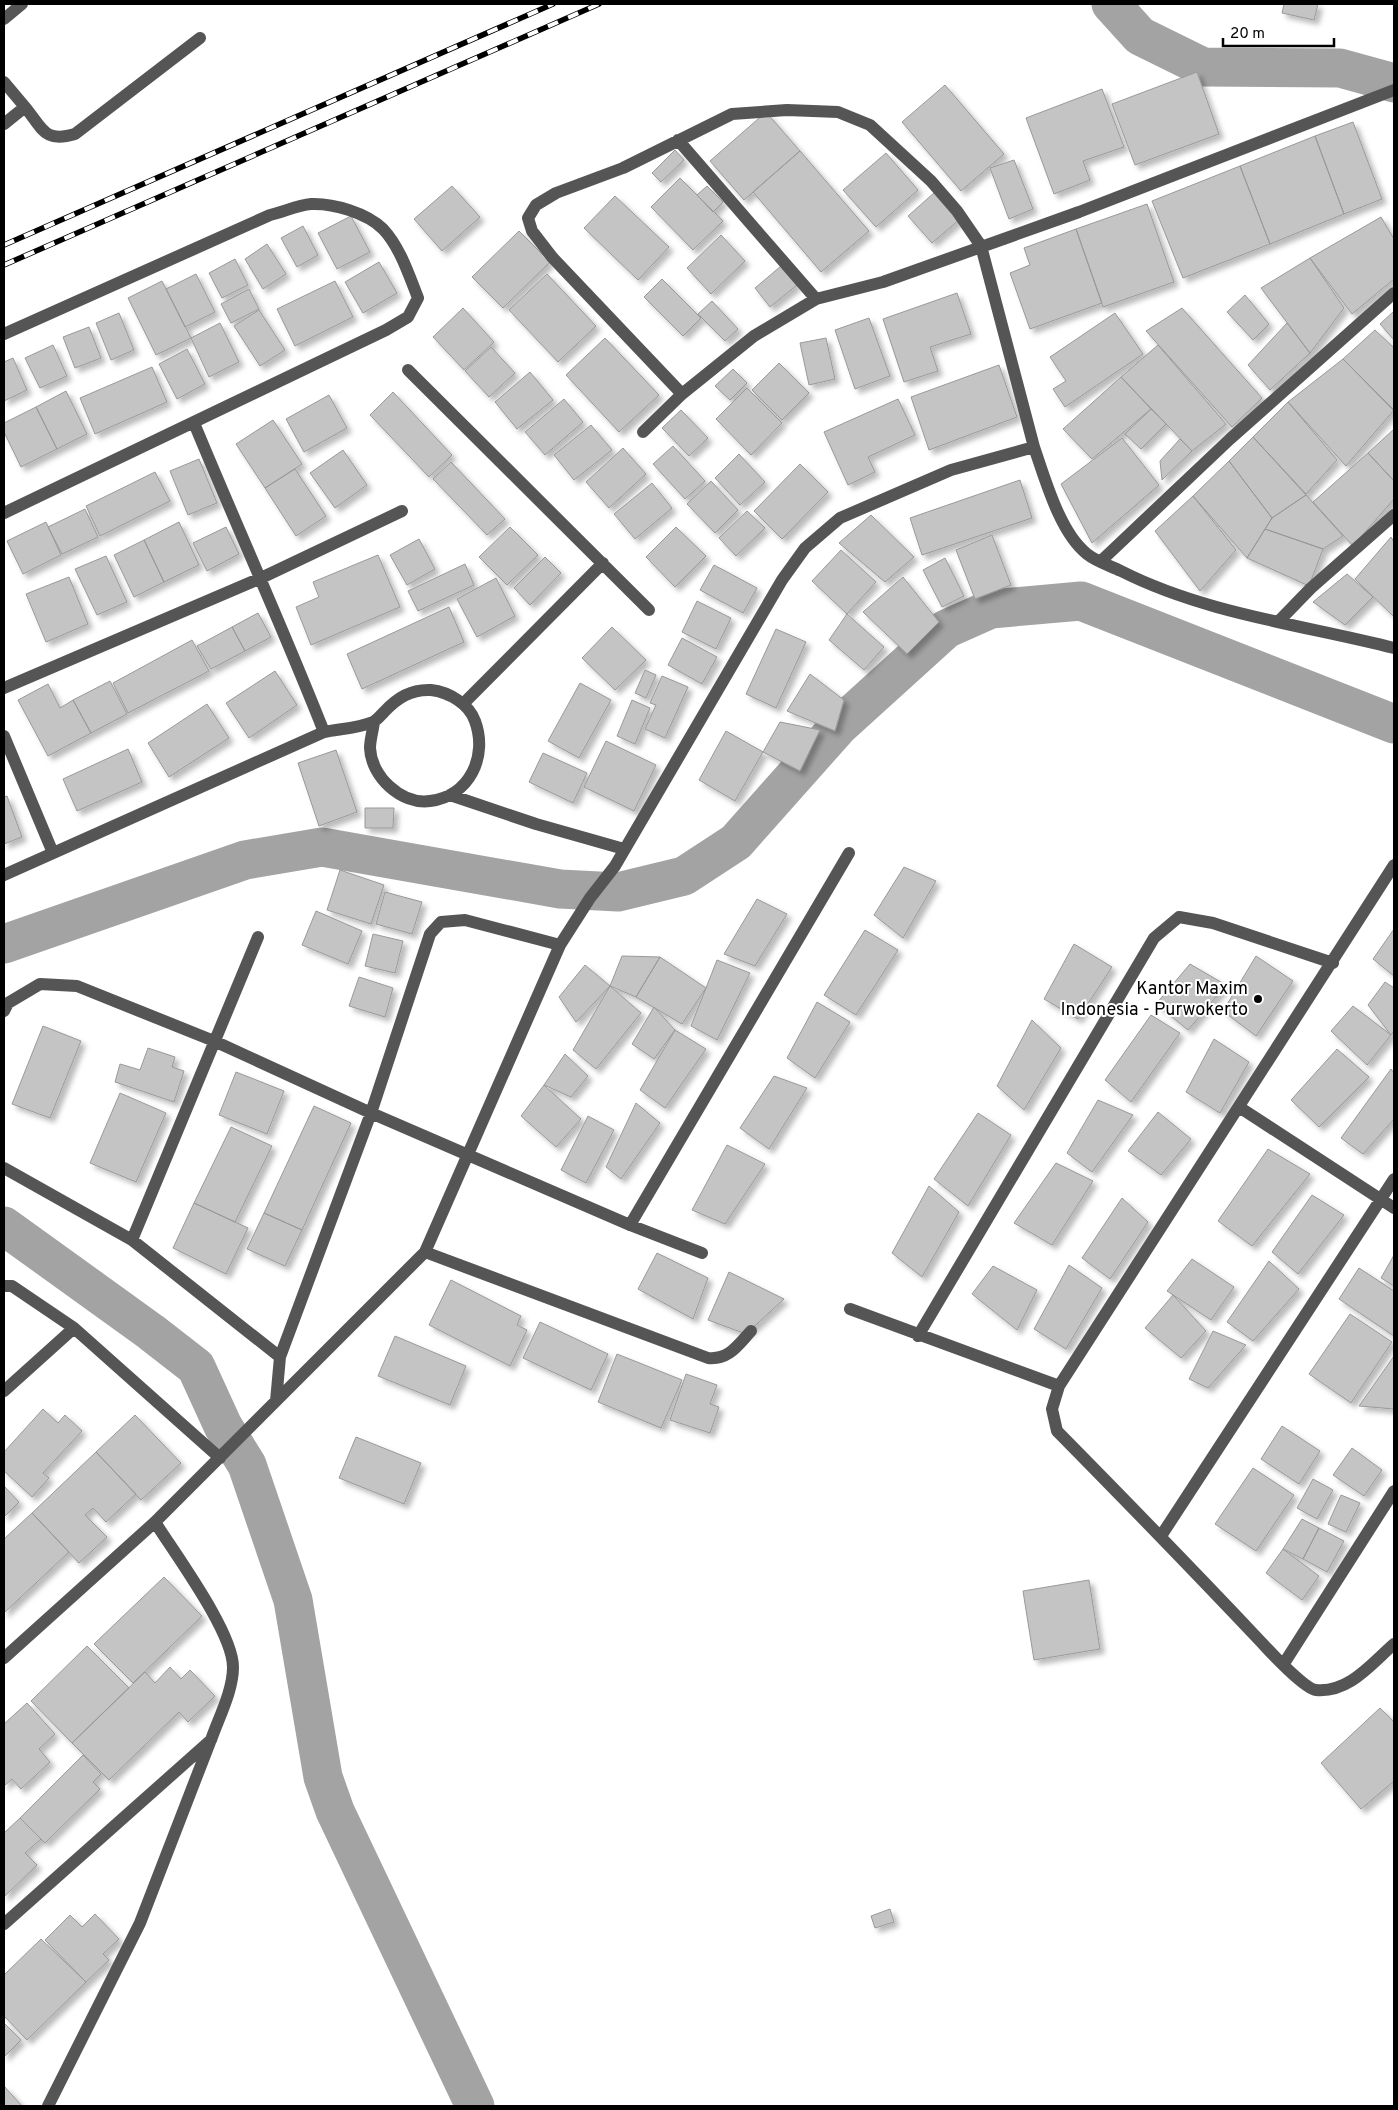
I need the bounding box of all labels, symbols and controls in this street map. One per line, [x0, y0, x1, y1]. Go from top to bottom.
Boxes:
scale bar [1223, 15, 1334, 47]
text: 20 m [1230, 25, 1265, 44]
place label: Kantor Maxim Indonesia - Purwokerto [1060, 978, 1248, 1022]
marker: Kantor Maxim Indonesia - Purwokerto [1252, 993, 1264, 1005]

